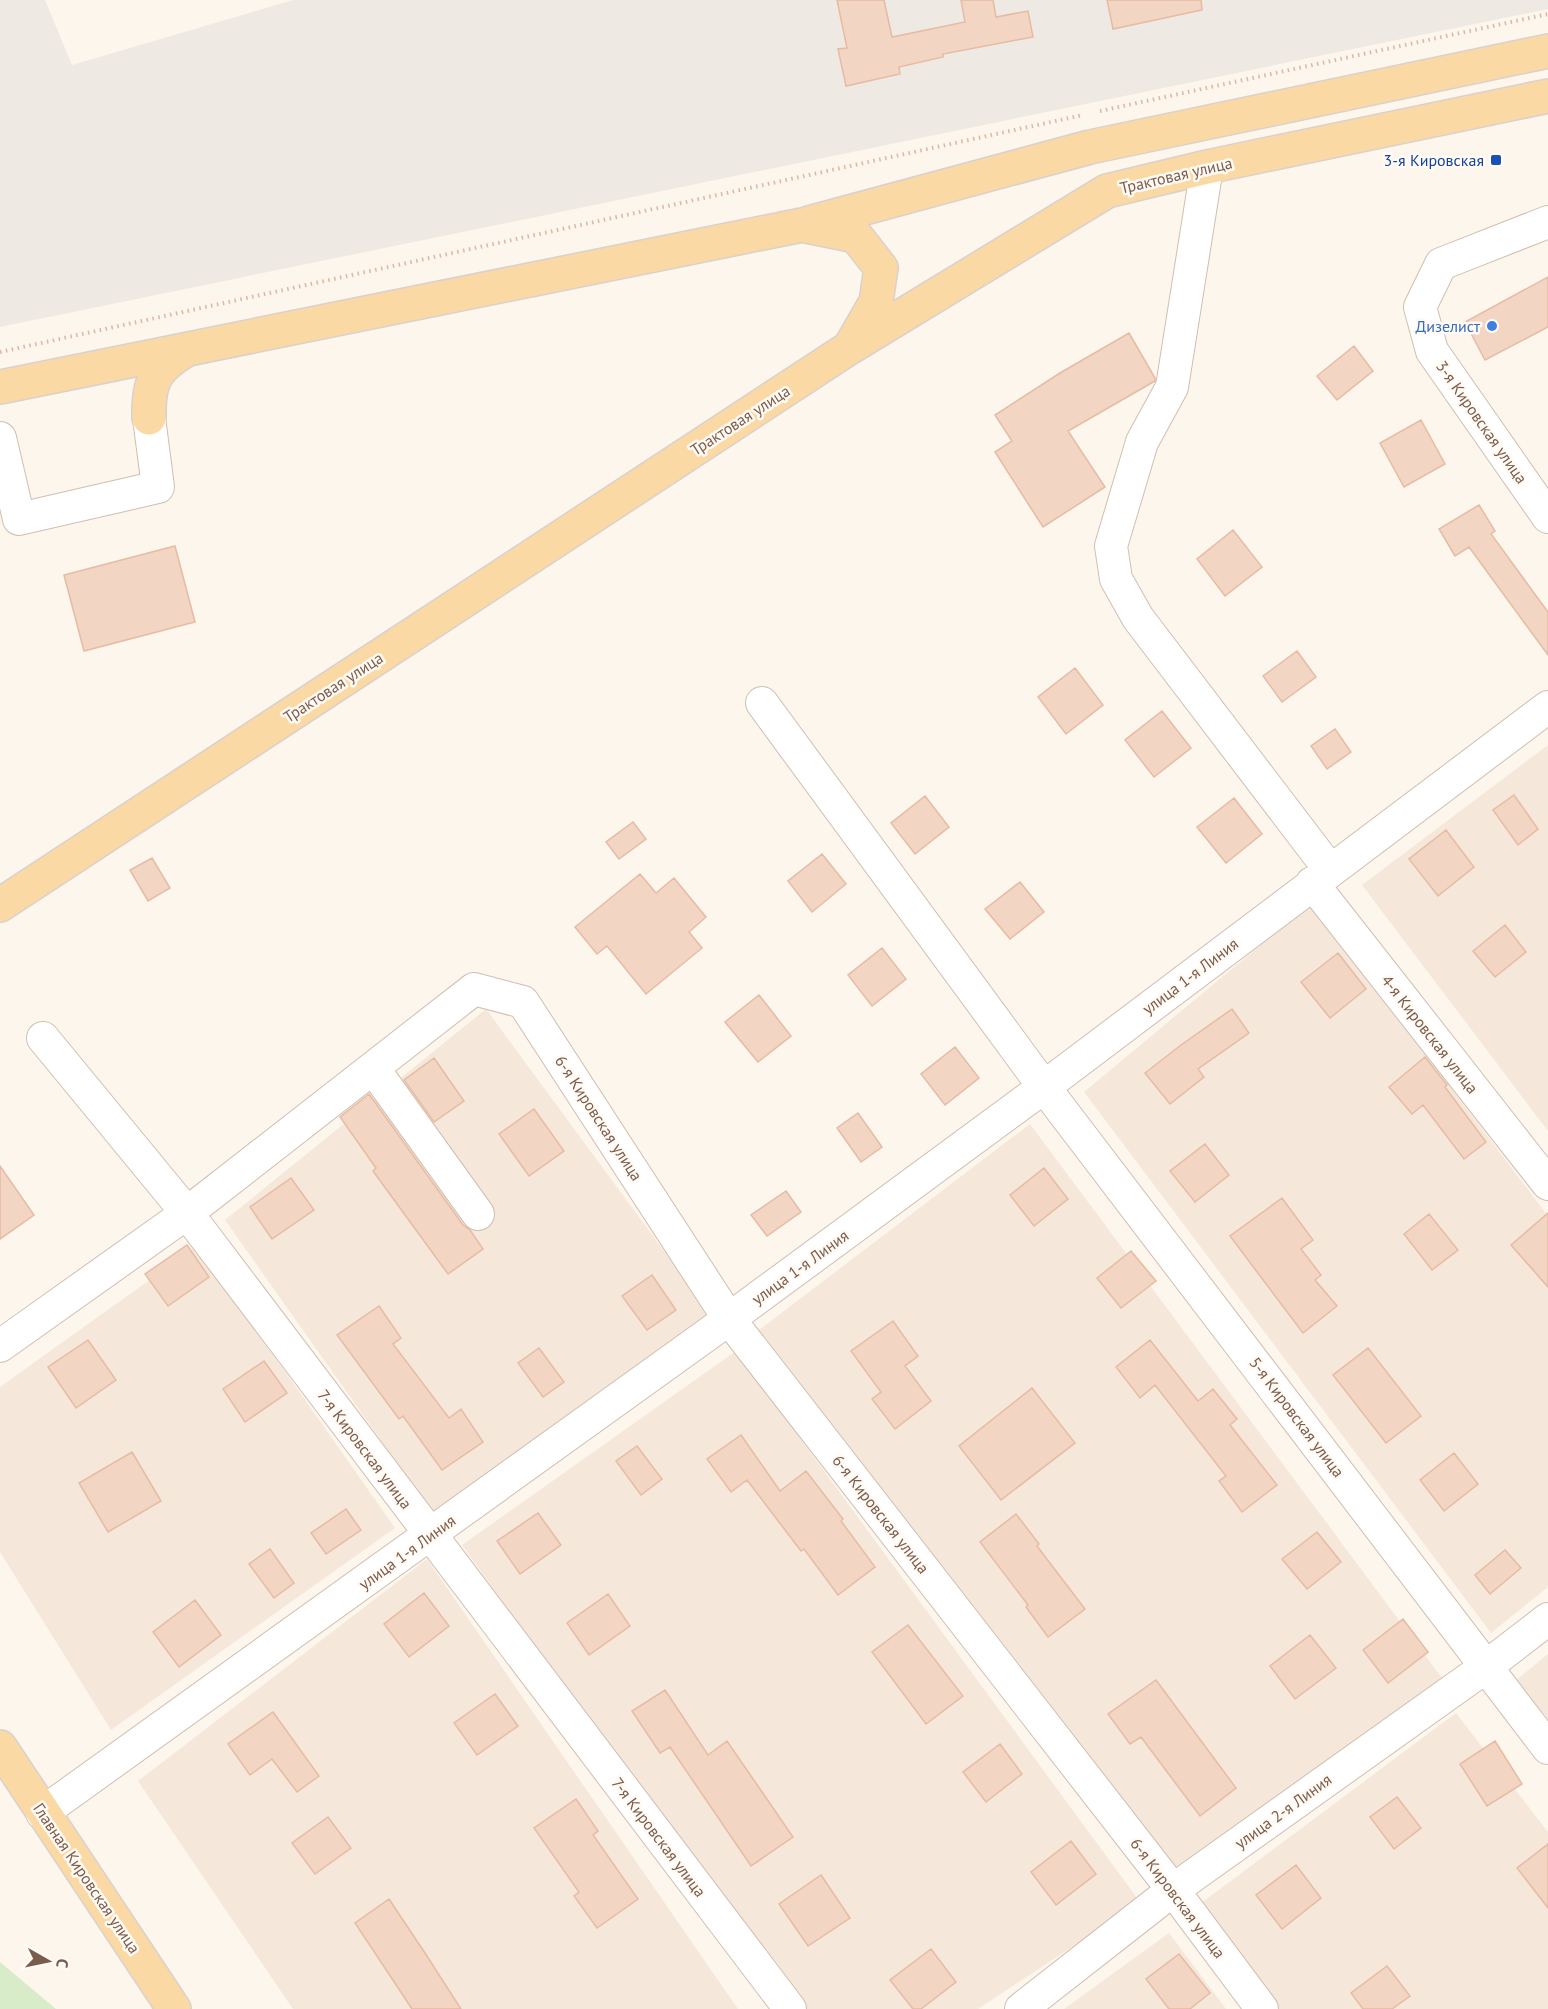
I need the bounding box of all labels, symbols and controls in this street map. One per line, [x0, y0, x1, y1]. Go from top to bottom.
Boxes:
place label: 3-я Кировская [1384, 150, 1484, 170]
street label: Трактовая улица [1118, 152, 1234, 198]
marker: 3-я Кировская [1489, 153, 1503, 167]
place label: Дизелист [1416, 316, 1481, 336]
marker: Дизелист [1485, 319, 1499, 333]
street label: 3-я Кировская улица [1432, 357, 1532, 487]
street label: Трактовая улица [687, 380, 793, 460]
street label: Трактовая улица [280, 647, 386, 727]
street label: улица 1-я Линия [1138, 933, 1242, 1019]
street label: 4-я Кировская улица [1377, 971, 1483, 1097]
street label: 6-я Кировская улица [551, 1052, 647, 1184]
street label: улица 1-я Линия [748, 1225, 852, 1309]
street label: 5-я Кировская улица [1245, 1353, 1349, 1481]
street label: 7-я Кировская улица [314, 1385, 416, 1513]
street label: 6-я Кировская улица [828, 1451, 934, 1577]
street label: улица 1-я Линия [355, 1510, 459, 1594]
street label: улица 2-я Линия [1231, 1769, 1335, 1853]
street label: 7-я Кировская улица [608, 1773, 710, 1901]
street label: Главная Кировская улица [29, 1799, 145, 1957]
street label: 6-я Кировская улица [1126, 1834, 1230, 1962]
north arrow [18, 1931, 78, 1991]
text: С [52, 1957, 73, 1969]

